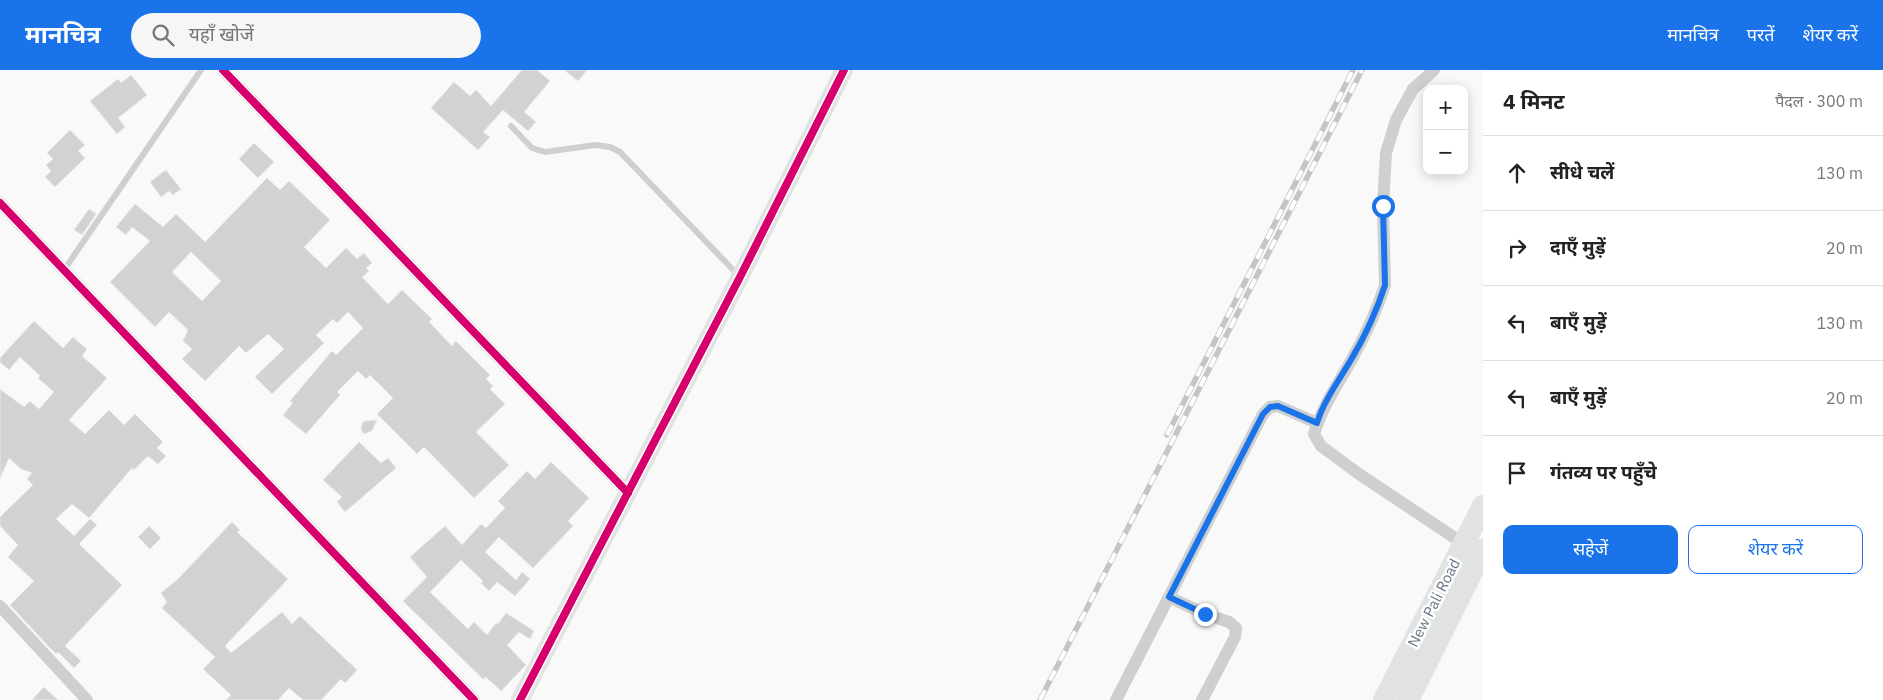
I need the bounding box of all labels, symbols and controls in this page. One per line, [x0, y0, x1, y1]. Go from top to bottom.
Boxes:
search box [131, 13, 481, 58]
text: मानचित्र [25, 18, 101, 50]
icon: search [149, 21, 177, 49]
text: यहाँ खोजें [189, 22, 254, 46]
text: मानचित्र [1667, 23, 1719, 46]
text: परतें [1747, 23, 1775, 46]
text: शेयर करें [1803, 23, 1858, 46]
map controls [1423, 85, 1468, 175]
button: + [1423, 85, 1468, 130]
text: 4 मिनट [1503, 87, 1565, 115]
text: पैदल · 300 m [1775, 91, 1863, 111]
button: − [1423, 130, 1468, 175]
icon: ahead [1503, 159, 1531, 187]
text: सीधे चलें [1550, 160, 1614, 184]
text: 130 m [1816, 163, 1863, 183]
route start [1372, 195, 1395, 218]
icon: right [1503, 234, 1531, 262]
text: दाएँ मुड़ें [1550, 235, 1606, 259]
text: 20 m [1826, 238, 1863, 258]
icon: left [1503, 309, 1531, 337]
text: बाएँ मुड़ें [1550, 310, 1607, 334]
text: 130 m [1816, 313, 1863, 333]
icon: left [1503, 384, 1531, 412]
text: बाएँ मुड़ें [1550, 385, 1607, 409]
text: 20 m [1826, 388, 1863, 408]
icon: arrive [1503, 459, 1531, 487]
text: गंतव्य पर पहुँचे [1550, 460, 1657, 484]
button: सहेजें [1503, 525, 1678, 574]
button: शेयर करें [1688, 525, 1863, 574]
street label: New Pali Road [1403, 555, 1464, 650]
route end [1194, 603, 1217, 626]

